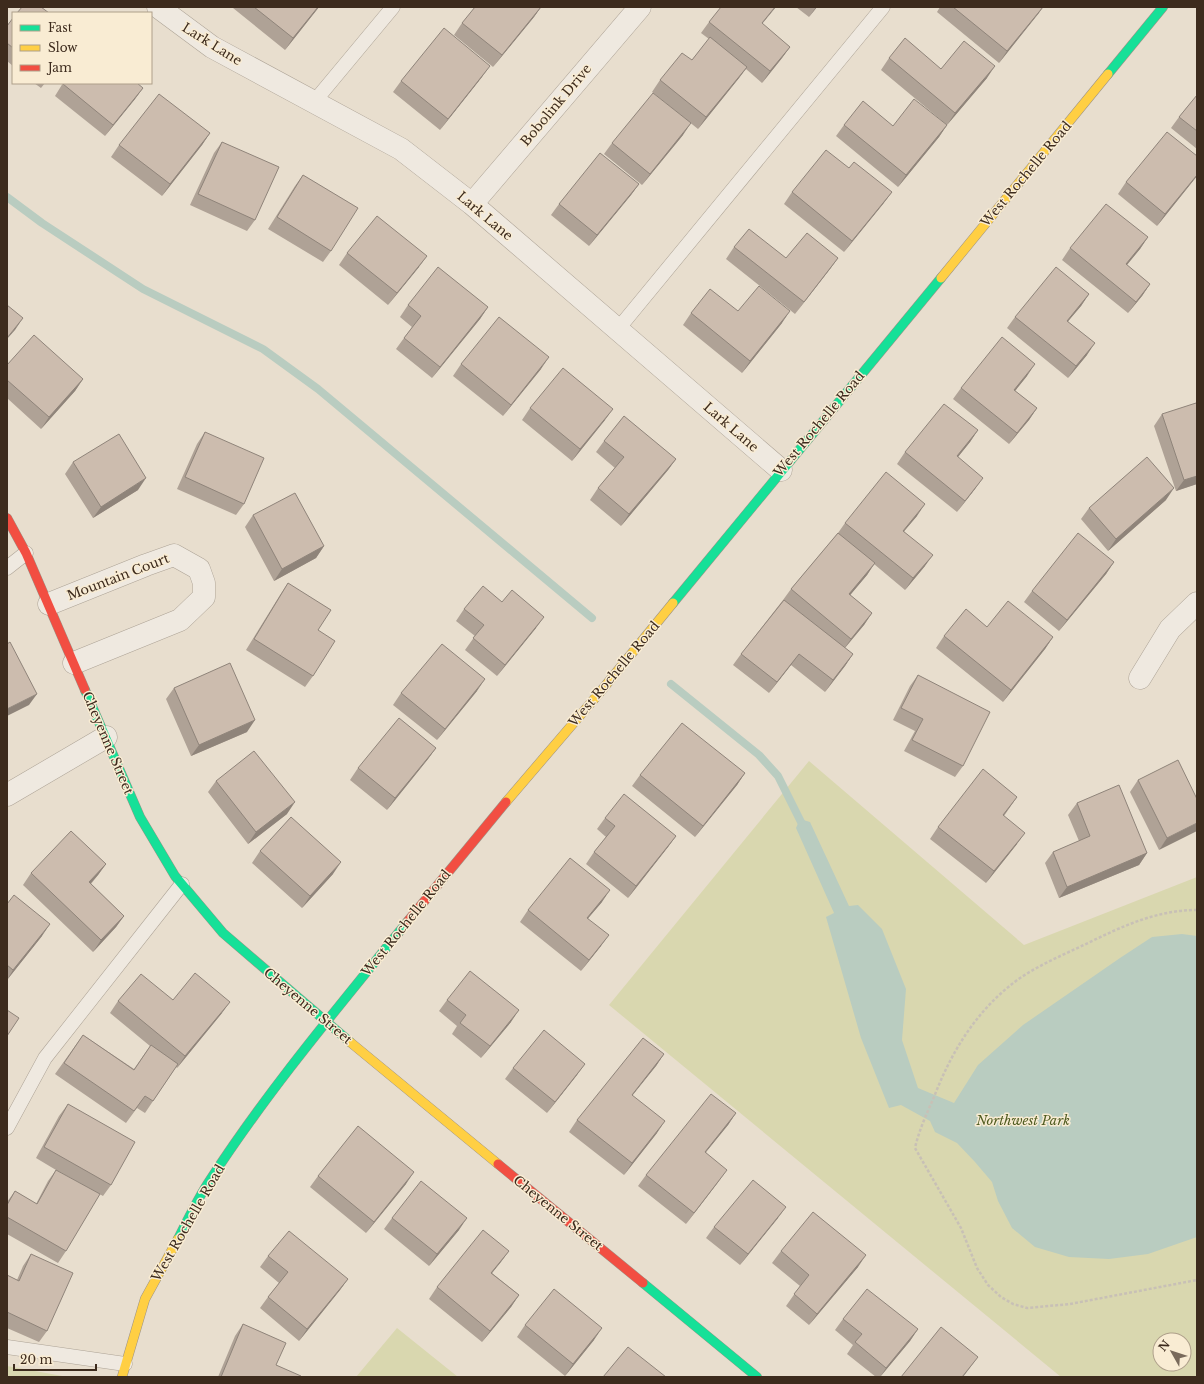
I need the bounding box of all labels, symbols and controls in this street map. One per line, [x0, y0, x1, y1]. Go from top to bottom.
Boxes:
legend [12, 12, 152, 84]
street label: Lark Lane [179, 19, 245, 69]
text: Fast [48, 20, 73, 35]
text: Slow [48, 40, 78, 55]
text: Jam [46, 60, 72, 75]
street label: Bobolink Drive [517, 61, 595, 149]
street label: West Rochelle Road [976, 118, 1075, 231]
street label: Lark Lane [454, 188, 516, 244]
street label: West Rochelle Road [769, 368, 868, 481]
street label: Lark Lane [700, 398, 762, 456]
street label: Mountain Court [65, 550, 172, 604]
street label: West Rochelle Road [564, 618, 663, 731]
street label: Cheyenne Street [79, 689, 137, 797]
street label: West Rochelle Road [357, 866, 454, 981]
street label: Cheyenne Street [260, 964, 356, 1048]
park label: Northwest Park [975, 1112, 1070, 1129]
street label: West Rochelle Road [147, 1161, 229, 1285]
street label: Cheyenne Street [510, 1172, 606, 1254]
north arrow [1152, 1332, 1192, 1372]
text: N [1156, 1337, 1173, 1354]
scale bar [14, 1346, 96, 1372]
text: 20 m [20, 1352, 52, 1367]

